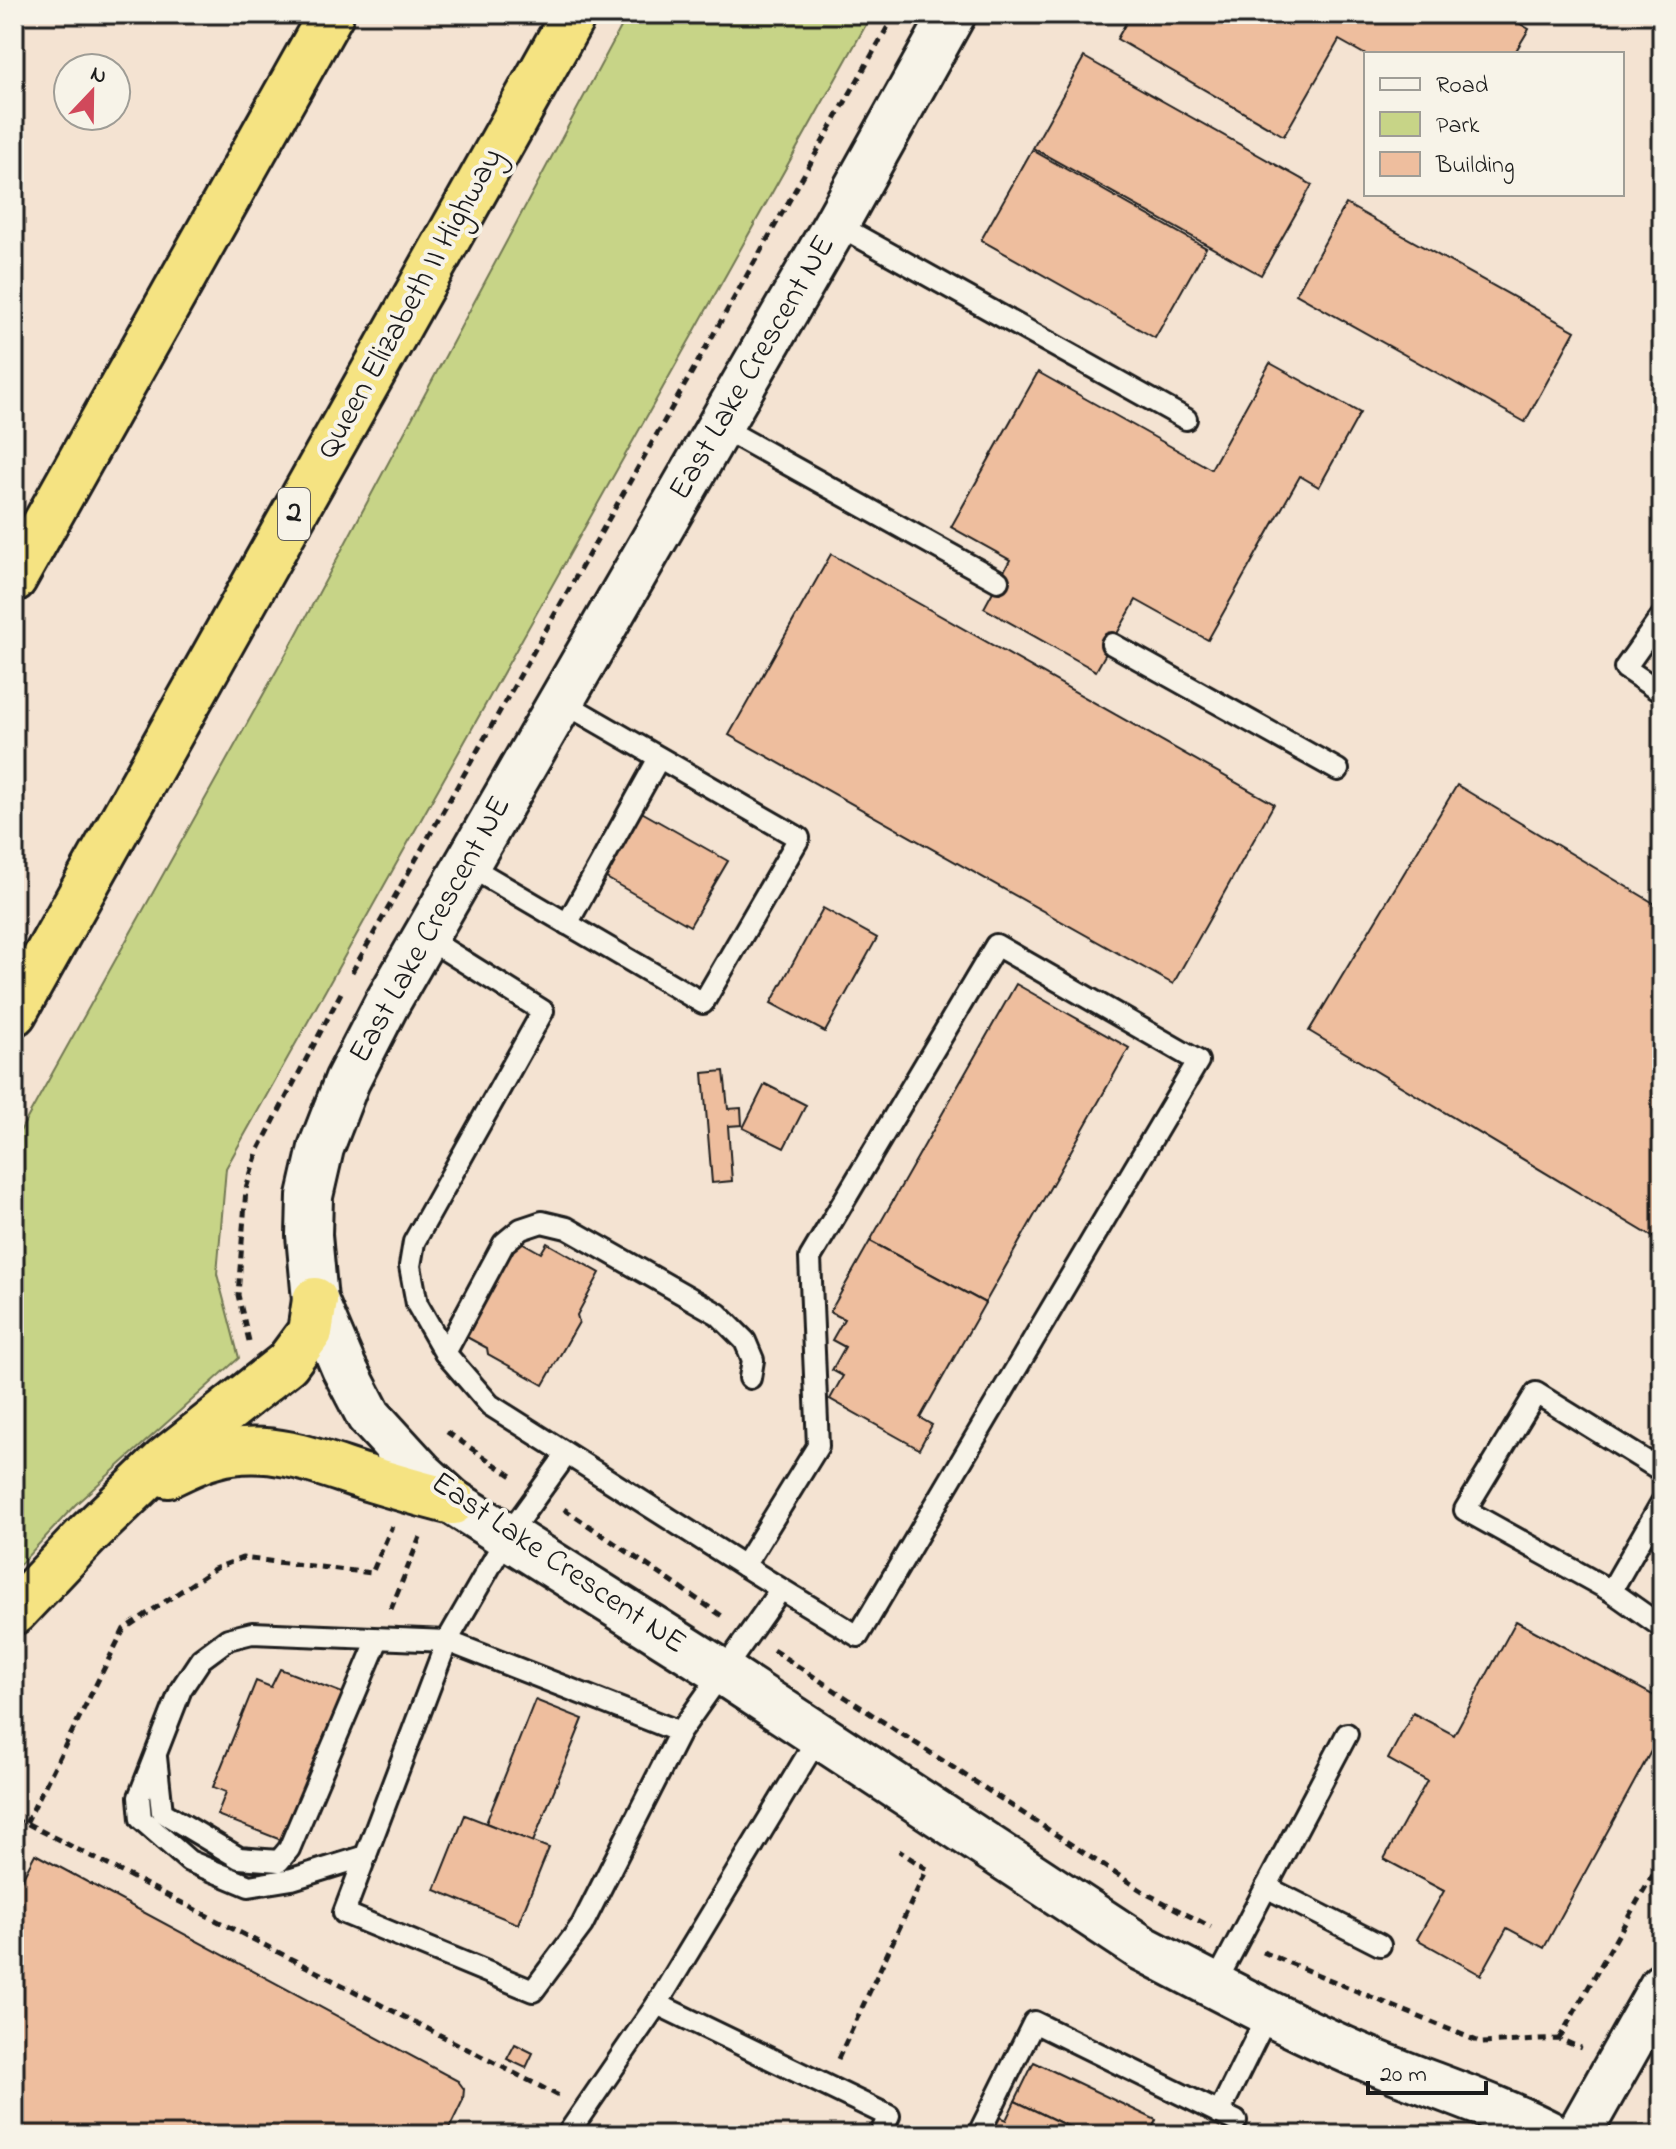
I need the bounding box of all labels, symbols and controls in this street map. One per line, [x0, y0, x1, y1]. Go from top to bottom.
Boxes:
north arrow [52, 52, 132, 132]
legend [1364, 52, 1624, 196]
text: N [85, 59, 111, 94]
text: Road [1436, 69, 1489, 104]
text: Park [1436, 109, 1480, 144]
street label: Queen Elizabeth II Highway [306, 140, 516, 468]
text: Building [1435, 149, 1515, 184]
street label: East Lake Crescent NE [658, 227, 848, 509]
road number: 2 [278, 488, 310, 540]
street label: East Lake Crescent NE [338, 788, 524, 1072]
street label: East Lake Crescent NE [421, 1461, 695, 1667]
scale bar [1368, 2045, 1486, 2095]
text: 20 m [1380, 2058, 1427, 2093]

